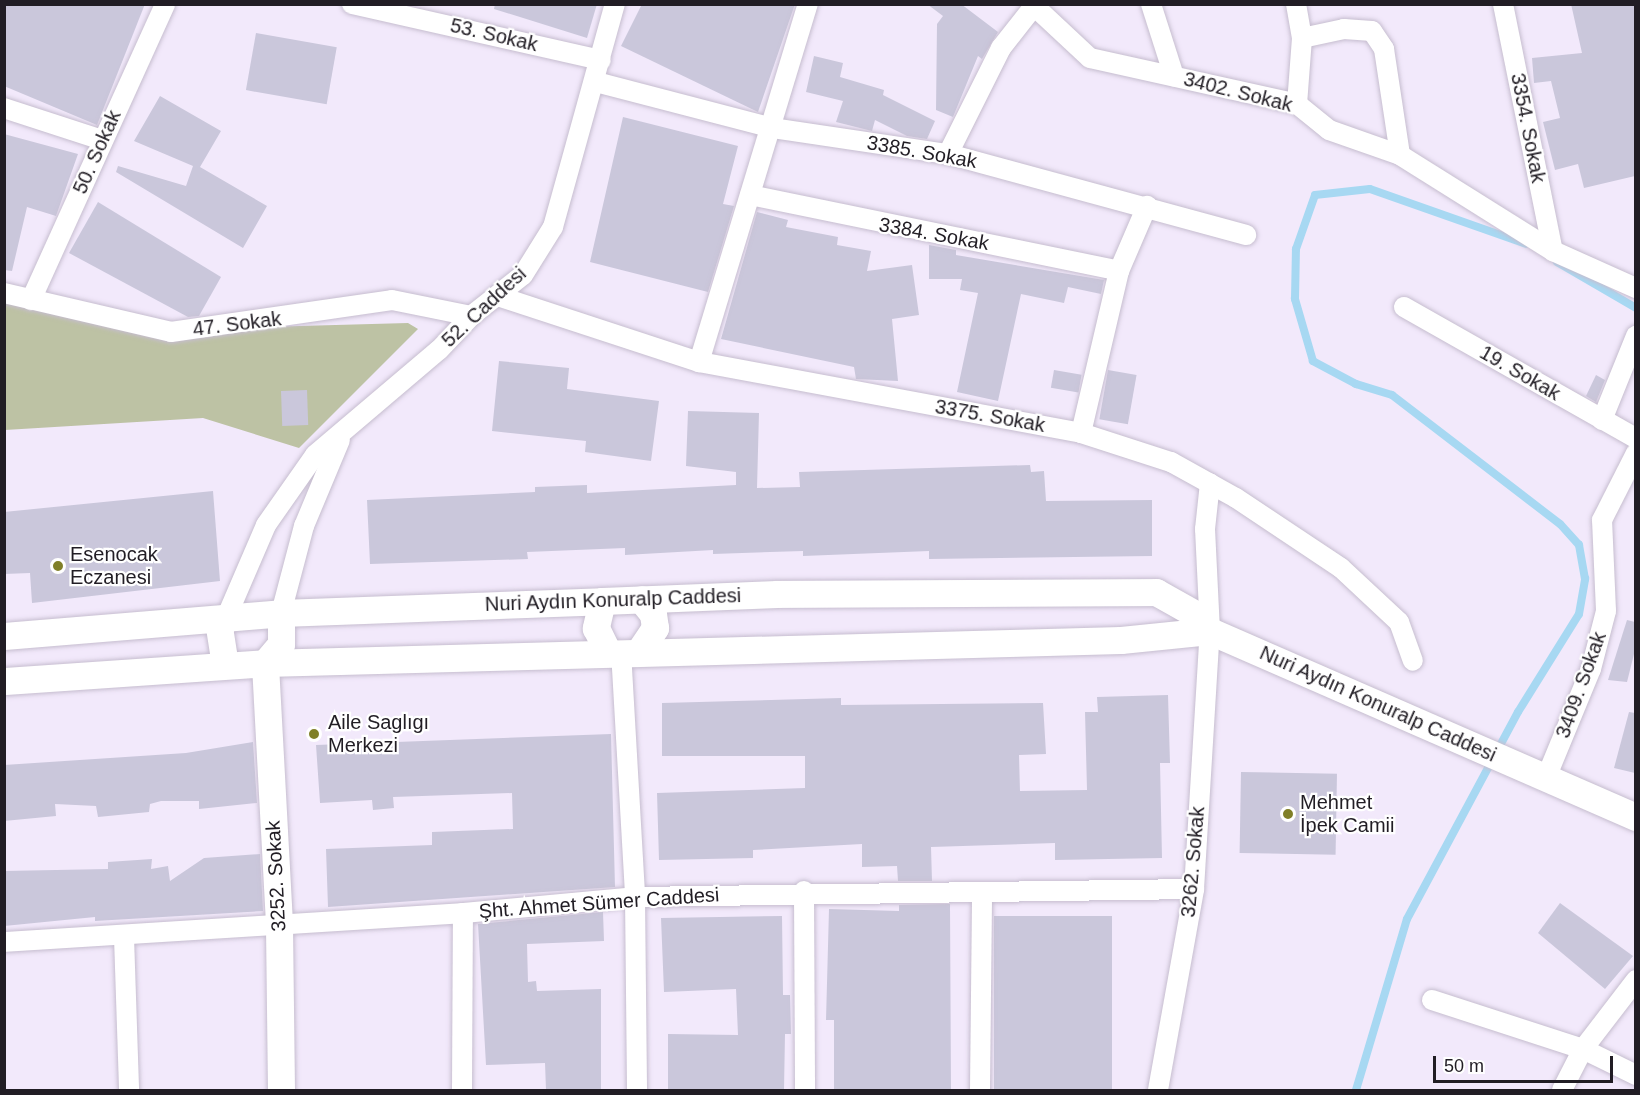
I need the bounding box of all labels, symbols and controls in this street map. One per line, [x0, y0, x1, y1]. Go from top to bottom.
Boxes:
street label: 53. Sokak [448, 13, 540, 57]
street label: 3402. Sokak [1181, 67, 1295, 117]
street label: 3354. Sokak [1506, 71, 1550, 185]
street label: 50. Sokak [68, 106, 126, 198]
street label: 3385. Sokak [865, 131, 979, 173]
street label: 3384. Sokak [877, 213, 991, 255]
street label: 52. Caddesi [437, 262, 531, 352]
street label: 47. Sokak [191, 307, 283, 341]
street label: 19. Sokak [1475, 340, 1565, 406]
street label: 3375. Sokak [933, 395, 1047, 437]
place label: Esenocak Eczanesi [70, 542, 158, 589]
marker: Esenocak Eczanesi [51, 559, 65, 573]
street label: Nuri Aydın Konuralp Caddesi [484, 584, 742, 616]
street label: 3409. Sokak [1551, 629, 1611, 741]
street label: Nuri Aydın Konuralp Caddesi [1255, 641, 1501, 767]
place label: Aile Saglıgı Merkezi [328, 710, 429, 757]
marker: Aile Saglıgı Merkezi [305, 725, 323, 743]
place label: Mehmet İpek Camii [1300, 790, 1394, 837]
street label: 3262. Sokak [1176, 806, 1210, 918]
marker: Mehmet İpek Camii [1281, 807, 1295, 821]
street label: 3252. Sokak [261, 820, 291, 932]
street label: Şht. Ahmet Sümer Caddesi [477, 883, 721, 923]
scale bar [1436, 1044, 1616, 1082]
text: 50 m [1444, 1056, 1484, 1076]

